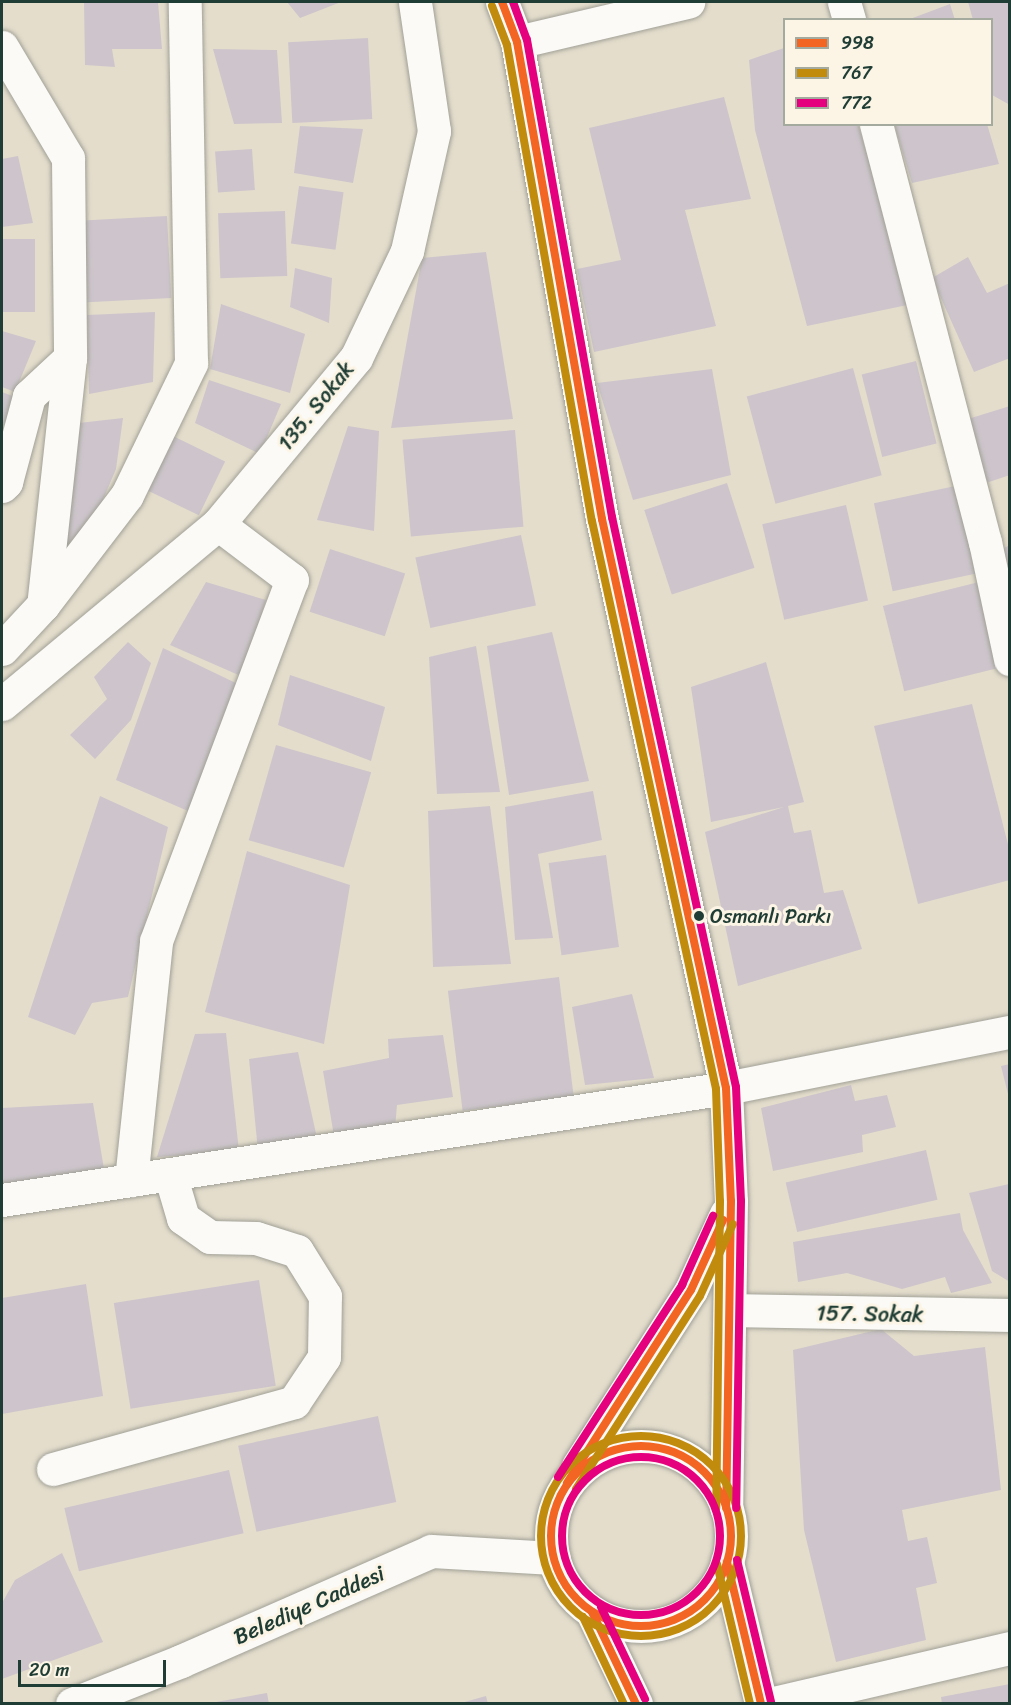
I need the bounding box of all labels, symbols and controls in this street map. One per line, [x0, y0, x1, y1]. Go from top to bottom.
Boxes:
legend [783, 18, 993, 126]
text: 998 [841, 27, 874, 59]
text: 767 [841, 57, 872, 89]
text: 772 [841, 87, 872, 119]
street label: 135. Sokak [272, 356, 360, 456]
place label: Osmanlı Parkı [710, 904, 831, 928]
marker: Osmanlı Parkı [693, 910, 705, 922]
street label: 157. Sokak [816, 1300, 924, 1328]
street label: Belediye Caddesi [229, 1560, 389, 1650]
scale bar [21, 1648, 170, 1686]
text: 20 m [29, 1654, 69, 1686]

